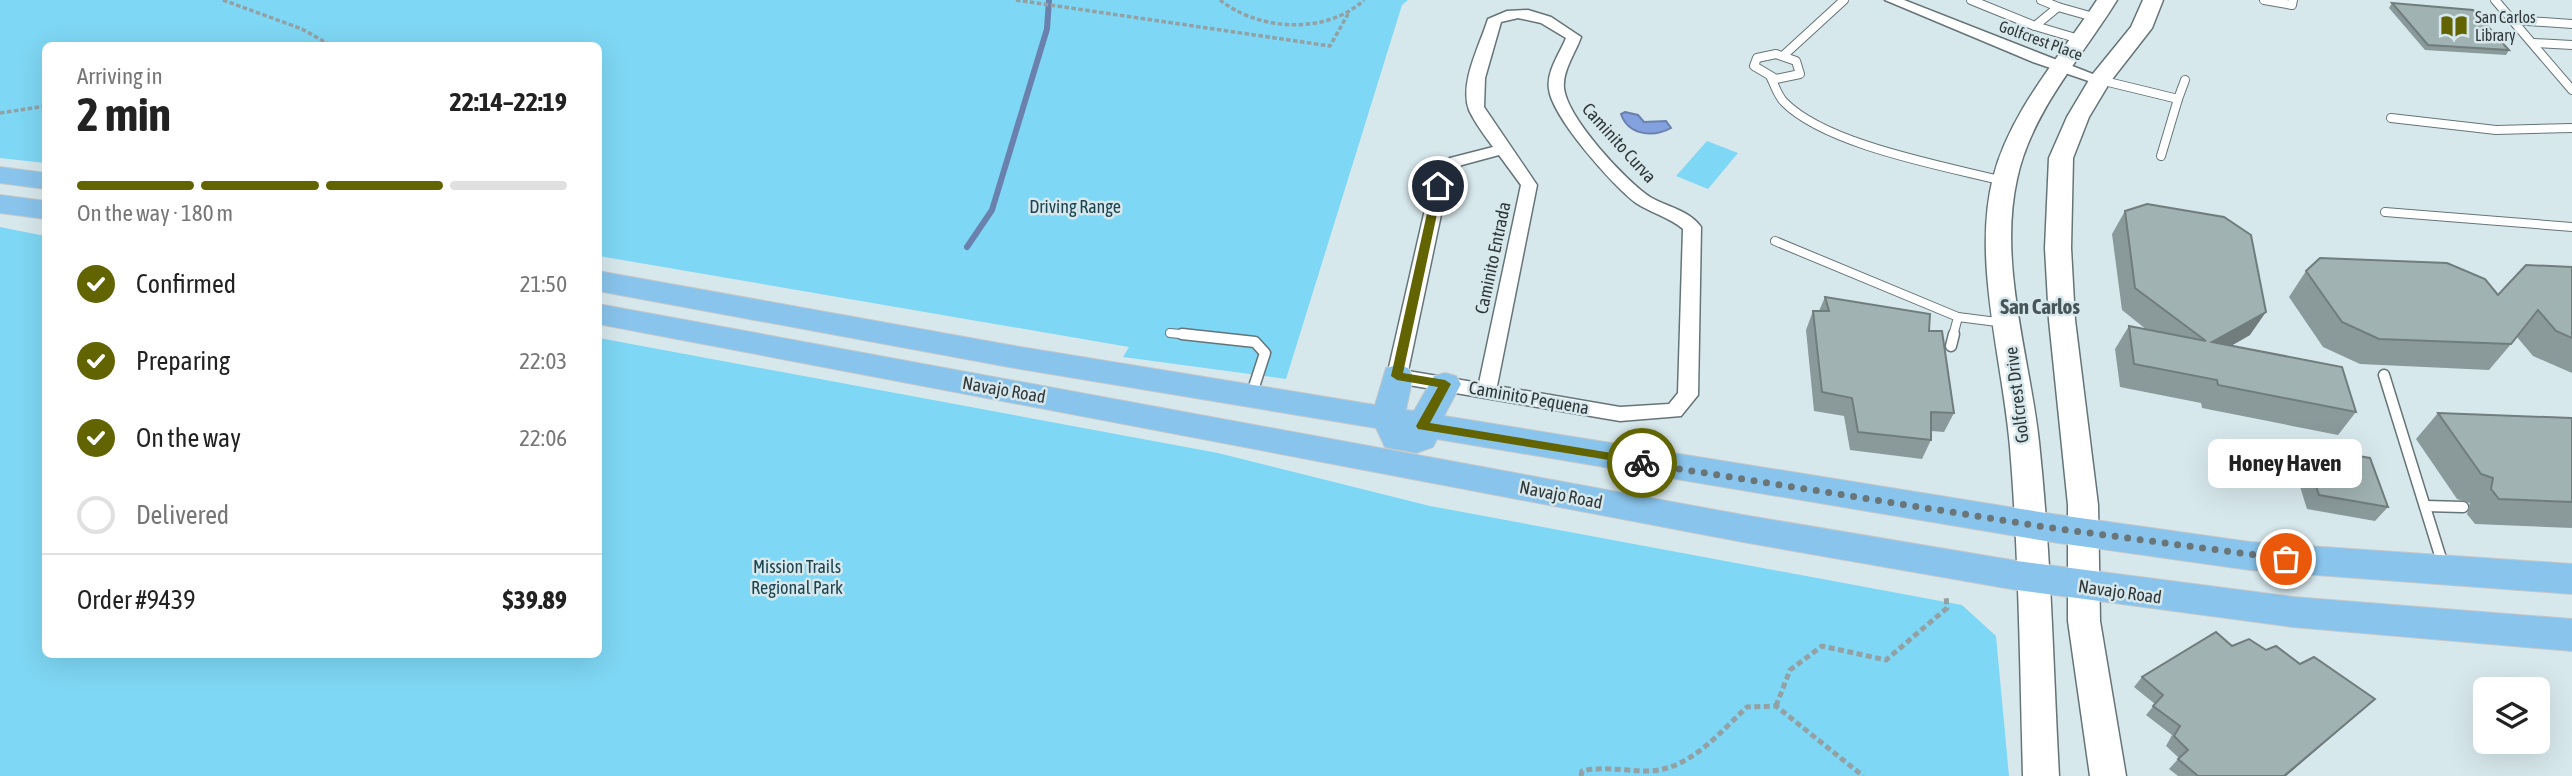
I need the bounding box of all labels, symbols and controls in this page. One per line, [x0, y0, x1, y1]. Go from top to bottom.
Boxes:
place label: San Carlos Library [2475, 8, 2536, 45]
library icon: San Carlos Library [2439, 11, 2469, 41]
street label: Golfcrest Place [1997, 17, 2085, 63]
text: Arriving in [77, 63, 163, 89]
text: 22:14–22:19 [450, 87, 567, 117]
text: 2 min [77, 88, 171, 141]
street label: Caminito Curva [1578, 98, 1661, 187]
pin [1408, 156, 1468, 216]
icon: home [1419, 167, 1457, 205]
park label: Driving Range [1029, 196, 1121, 217]
text: On the way · 180 m [77, 200, 233, 226]
street label: Caminito Entrada [1470, 200, 1515, 316]
icon: check [77, 265, 115, 303]
text: Confirmed [136, 269, 236, 299]
text: 21:50 [520, 271, 567, 297]
district label: San Carlos [2000, 294, 2080, 318]
icon: check [77, 342, 115, 380]
text: Preparing [136, 346, 230, 376]
street label: Golfcrest Drive [2000, 346, 2033, 444]
text: 22:03 [519, 348, 567, 374]
street label: Navajo Road [961, 372, 1047, 407]
street label: Caminito Pequena [1467, 377, 1591, 418]
icon: check [77, 419, 115, 457]
text: On the way [136, 423, 241, 453]
text: 22:06 [519, 425, 567, 451]
courier [1607, 428, 1677, 498]
callout: Honey Haven [2209, 440, 2363, 489]
icon: bike [1623, 444, 1661, 482]
text: Honey Haven [2228, 450, 2342, 476]
street label: Navajo Road [1518, 476, 1604, 513]
text: Delivered [136, 500, 229, 530]
pin [2256, 529, 2316, 589]
icon: bag [2267, 540, 2305, 578]
park label: Mission Trails Regional Park [751, 556, 843, 598]
street label: Navajo Road [2077, 575, 2163, 608]
text: Order #9439 [77, 585, 196, 615]
text: $39.89 [503, 585, 567, 615]
map controls [2473, 677, 2550, 754]
button: layers [2473, 677, 2550, 754]

